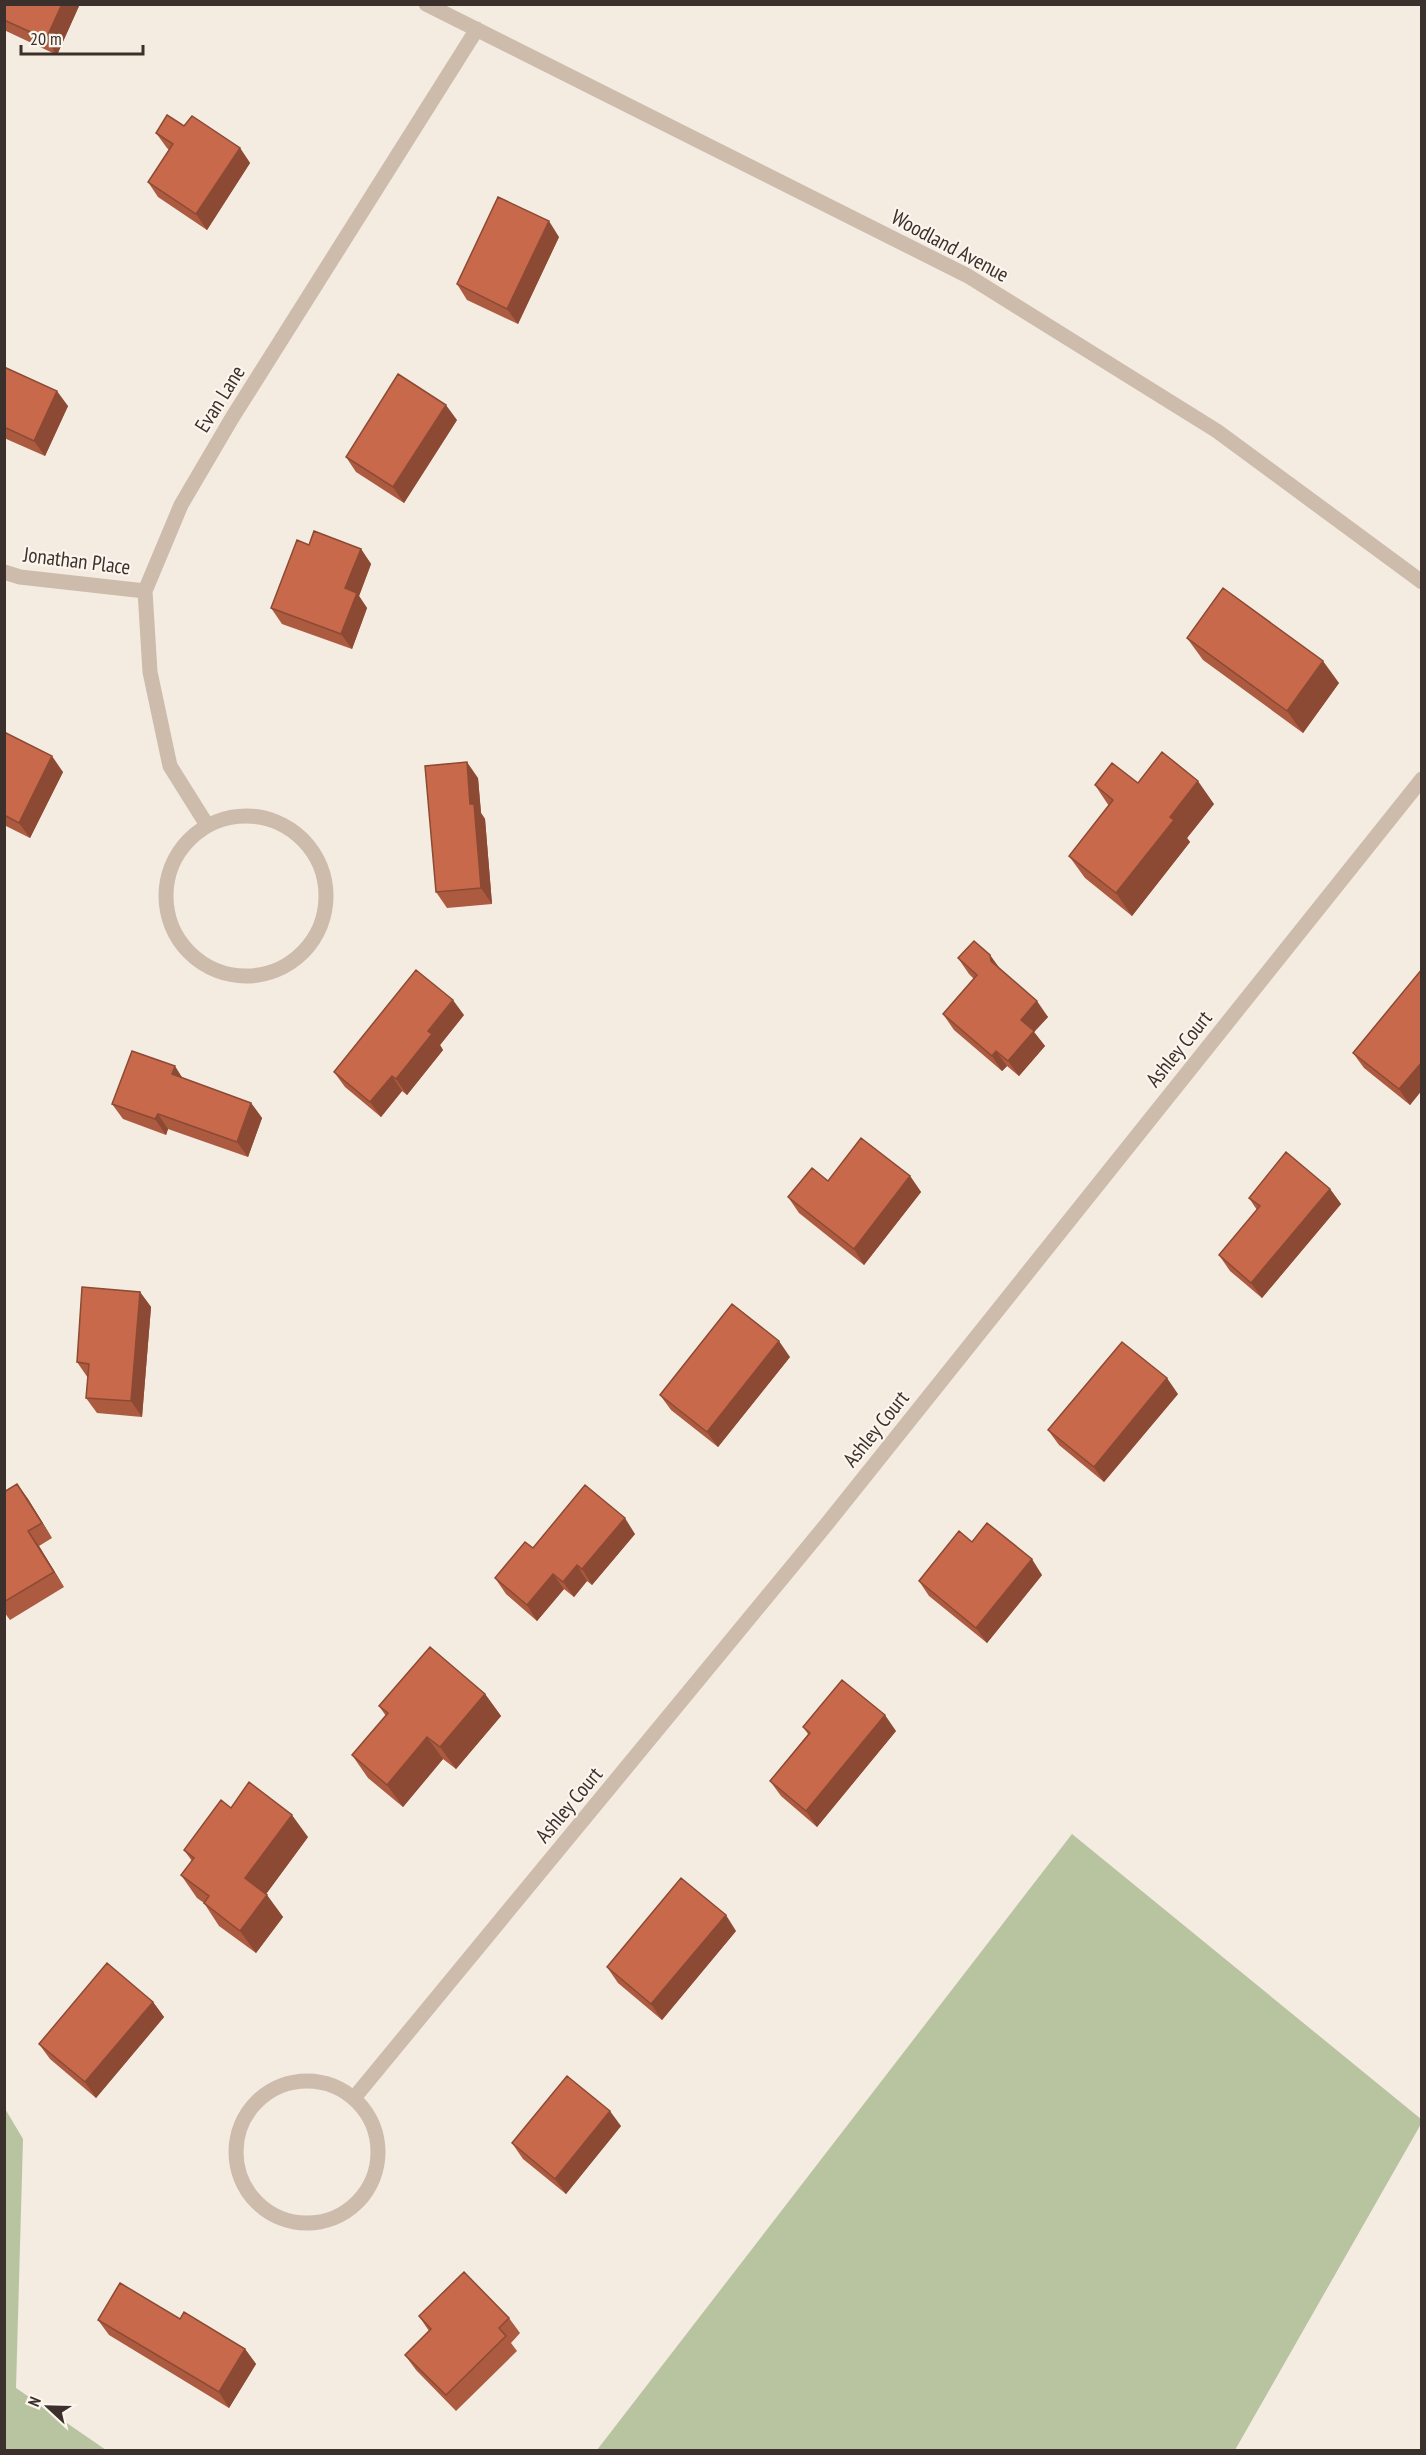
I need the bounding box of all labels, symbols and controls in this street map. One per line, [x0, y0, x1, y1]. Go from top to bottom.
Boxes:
scale bar [21, 18, 142, 56]
text: 20 m [30, 27, 62, 50]
street label: Woodland Avenue [887, 203, 1014, 288]
street label: Evan Lane [189, 360, 251, 437]
street label: Jonathan Place [21, 540, 132, 580]
street label: Ashley Court [1140, 1005, 1218, 1092]
street label: Ashley Court [837, 1385, 915, 1472]
street label: Ashley Court [529, 1761, 608, 1848]
north arrow [18, 2377, 78, 2437]
text: N [23, 2394, 45, 2409]

